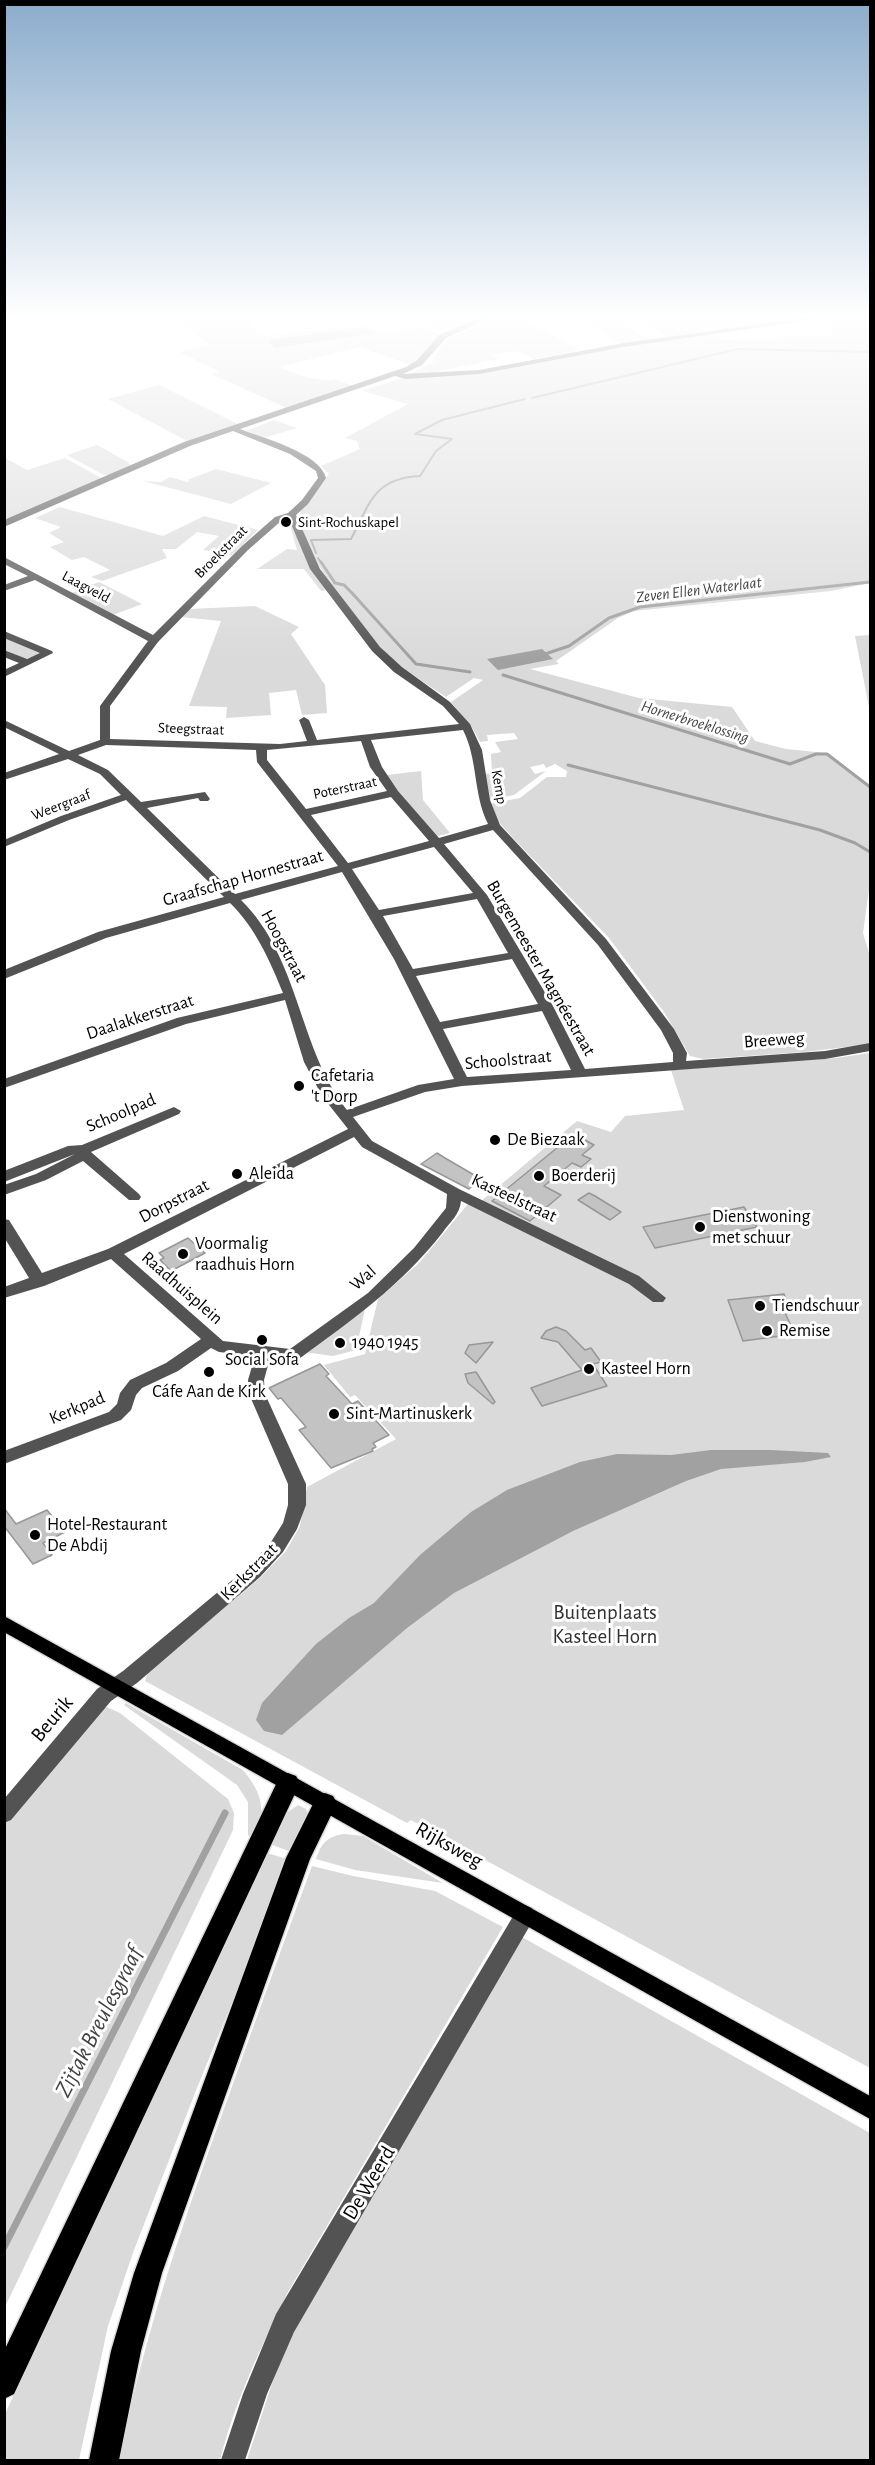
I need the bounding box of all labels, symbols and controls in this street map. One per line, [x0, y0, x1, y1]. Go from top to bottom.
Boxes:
place label: Sint-Rochuskapel [298, 513, 399, 531]
marker: Sint-Rochuskapel [279, 515, 293, 529]
street label: Broekstraat [191, 522, 251, 582]
street label: Laagveld [59, 567, 113, 607]
water label: Zeven Ellen Waterlaat [635, 573, 763, 607]
water label: Hornerbroeklossing [639, 697, 751, 747]
street label: Steegstraat [158, 719, 224, 739]
street label: Kemp [487, 768, 511, 806]
street label: Poterstraat [312, 772, 378, 804]
street label: Weergraaf [29, 786, 93, 824]
street label: Graafschap Hornestraat [160, 845, 326, 911]
street label: Burgemeester Magnéestraat [482, 876, 600, 1060]
street label: Hoogstraat [256, 906, 312, 986]
street label: Daalakkerstraat [84, 989, 196, 1045]
street label: Breeweg [743, 1027, 805, 1053]
street label: Schoolstraat [464, 1045, 552, 1075]
place label: Cafetaria 't Dorp [311, 1065, 374, 1108]
marker: Cafetaria 't Dorp [292, 1079, 306, 1093]
street label: Schoolpad [83, 1089, 159, 1137]
place label: De Biezaak [507, 1129, 584, 1151]
marker: De Biezaak [488, 1133, 502, 1147]
place label: Aleida [249, 1163, 294, 1185]
place label: Boerderij [551, 1165, 616, 1187]
marker: Aleida [230, 1167, 244, 1181]
street label: Kasteelstraat [468, 1169, 560, 1227]
marker: Boerderij [532, 1169, 546, 1183]
street label: Dorpstraat [135, 1174, 213, 1228]
place label: Dienstwoning met schuur [712, 1206, 810, 1248]
marker: Dienstwoning met schuur [693, 1220, 707, 1234]
place label: Voormalig raadhuis Horn [195, 1233, 295, 1276]
street label: Raadhuisplein [137, 1247, 227, 1329]
marker: Voormalig raadhuis Horn [176, 1247, 190, 1261]
street label: Wal [345, 1261, 381, 1295]
place label: Tiendschuur [772, 1295, 859, 1317]
marker: Tiendschuur [753, 1299, 767, 1313]
place label: Remise [779, 1320, 830, 1342]
marker: Remise [760, 1324, 774, 1338]
place label: 1940 1945 [352, 1332, 419, 1354]
marker: Social Sofa [255, 1333, 269, 1347]
marker: 1940 1945 [333, 1336, 347, 1350]
place label: Social Sofa [225, 1349, 299, 1371]
place label: Kasteel Horn [601, 1358, 691, 1380]
marker: Kasteel Horn [582, 1362, 596, 1376]
marker: Cáfe Aan de Kirk [202, 1365, 216, 1379]
place label: Cáfe Aan de Kirk [152, 1381, 266, 1403]
street label: Kerkpad [46, 1387, 108, 1429]
place label: Sint-Martinuskerk [346, 1403, 472, 1425]
marker: Sint-Martinuskerk [327, 1407, 341, 1421]
place label: Hotel-Restaurant De Abdij [47, 1514, 167, 1556]
marker: Hotel-Restaurant De Abdij [28, 1528, 42, 1542]
street label: Kerkstraat [216, 1539, 282, 1605]
park label: Buitenplaats Kasteel Horn [553, 1600, 657, 1650]
street label: Beurik [25, 1691, 79, 1747]
street label: Rijksweg [411, 1816, 487, 1874]
water label: Zijtak Breulesgraaf [49, 1942, 149, 2102]
street label: De Weerd [337, 2142, 401, 2224]

